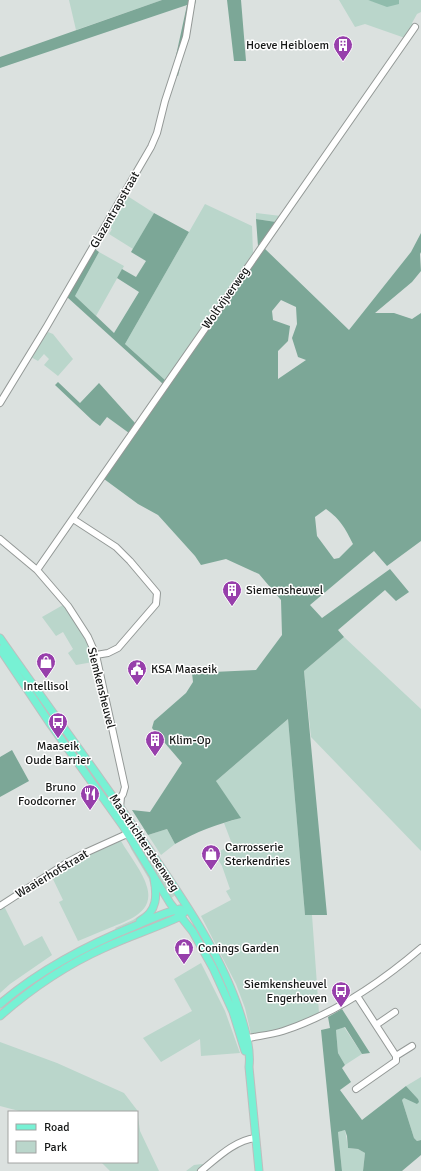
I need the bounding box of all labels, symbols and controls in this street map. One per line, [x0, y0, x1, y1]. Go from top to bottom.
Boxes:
building icon: Hoeve Heibloem [332, 34, 354, 62]
place label: Hoeve Heibloem [246, 38, 329, 53]
street label: Glazentrapstraat [87, 169, 143, 251]
street label: Wolfvijverweg [199, 264, 253, 332]
building icon: Siemensheuvel [221, 579, 243, 607]
place label: Siemensheuvel [246, 583, 324, 598]
street label: Siemkensheuvel [84, 646, 118, 731]
shop icon: Intellisol [35, 651, 57, 679]
public building icon: KSA Maaseik [126, 658, 148, 686]
place label: KSA Maaseik [151, 662, 217, 677]
place label: Intellisol [23, 679, 69, 694]
bus stop icon: Maaseik Oude Barrier [47, 711, 69, 739]
building icon: Klim-Op [144, 729, 166, 757]
place label: Klim-Op [169, 733, 211, 748]
place label: Maaseik Oude Barrier [25, 739, 91, 768]
place label: Bruno Foodcorner [18, 780, 77, 809]
restaurant icon: Bruno Foodcorner [79, 783, 101, 811]
street label: Maastrichtersteenweg [106, 791, 182, 895]
place label: Carrosserie Sterkendries [225, 840, 290, 869]
shop icon: Carrosserie Sterkendries [200, 843, 222, 871]
street label: Waaierhofstraat [13, 846, 91, 902]
shop icon: Conings Garden [173, 937, 195, 965]
place label: Conings Garden [198, 941, 279, 956]
place label: Siemkensheuvel Engerhoven [244, 977, 327, 1006]
bus stop icon: Siemkensheuvel Engerhoven [330, 980, 352, 1008]
legend [8, 1111, 138, 1163]
text: Road [44, 1120, 70, 1135]
text: Park [44, 1140, 67, 1155]

